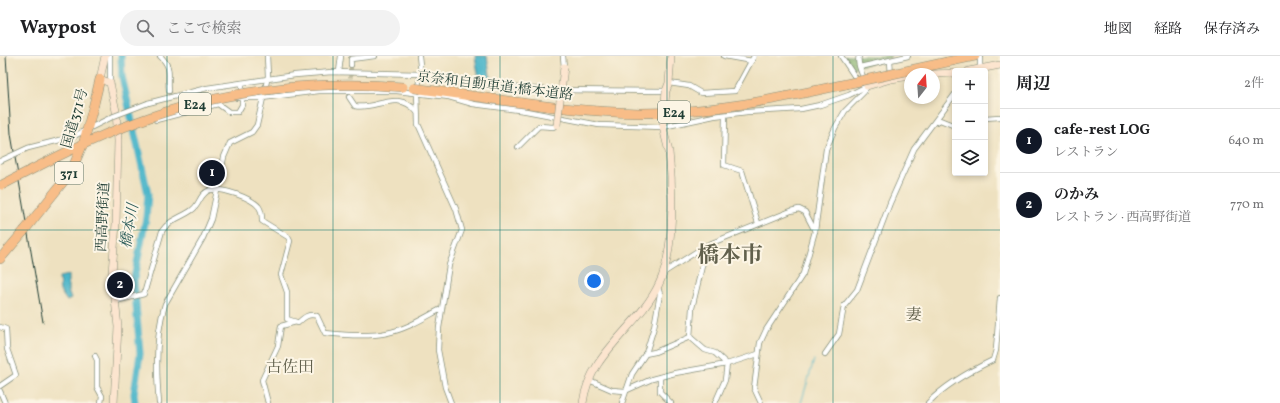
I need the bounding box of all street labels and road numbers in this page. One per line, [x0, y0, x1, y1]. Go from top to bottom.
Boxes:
street label: 京奈和自動車道;橋本道路 [415, 67, 574, 106]
street label: 国道371号 [58, 86, 93, 151]
road number: E24 [179, 93, 211, 115]
road number: E24 [658, 101, 690, 123]
road number: 371 [55, 162, 83, 184]
street label: 西高野街道 [92, 182, 115, 253]

